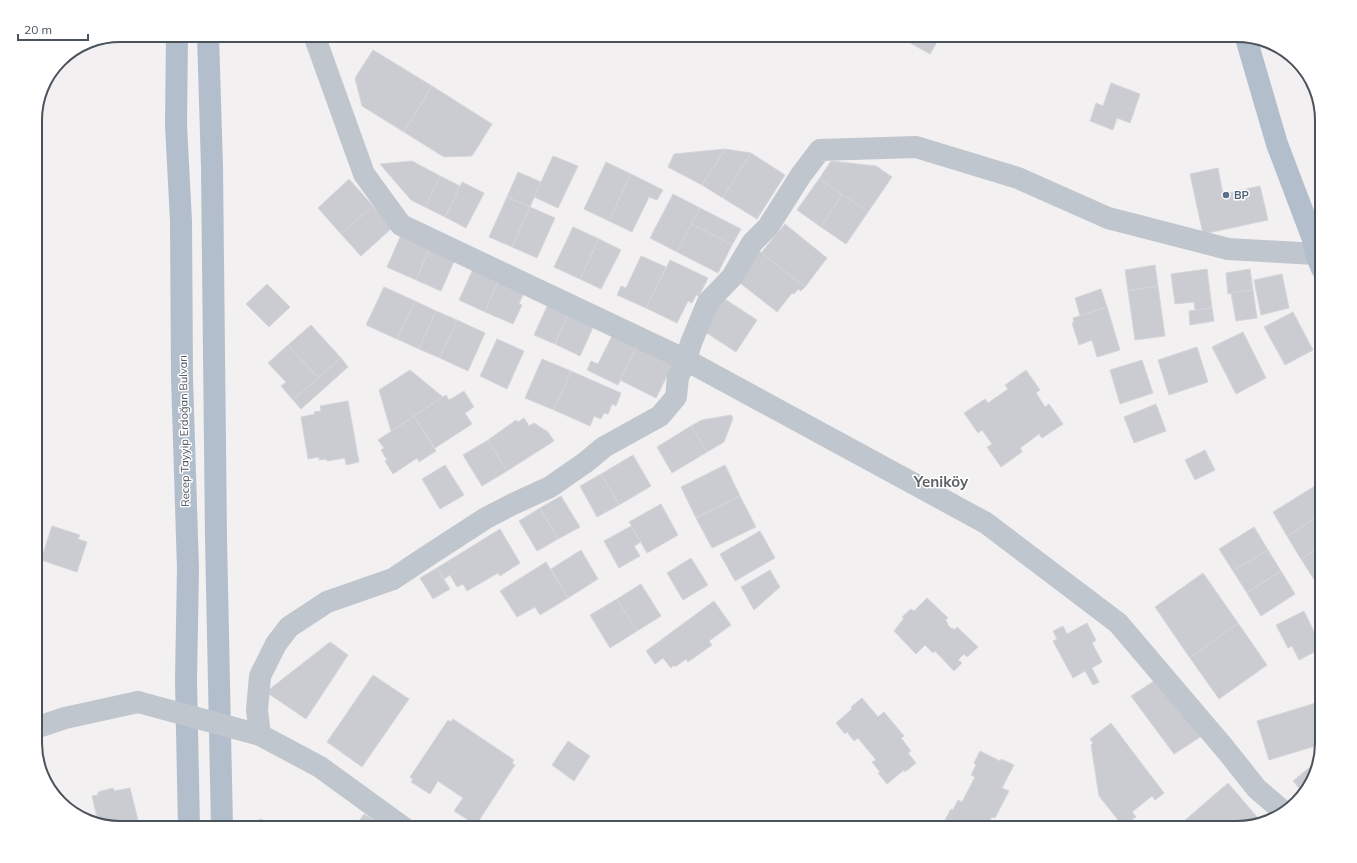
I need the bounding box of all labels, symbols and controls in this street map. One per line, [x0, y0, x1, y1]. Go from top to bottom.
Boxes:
scale bar [18, 16, 88, 42]
text: 20 m [24, 22, 52, 37]
place label: BP [1234, 188, 1249, 202]
marker: BP [1221, 190, 1231, 200]
street label: Recep Tayyip Erdoğan Bulvarı [176, 355, 192, 507]
district label: Yeniköy [913, 472, 969, 491]

